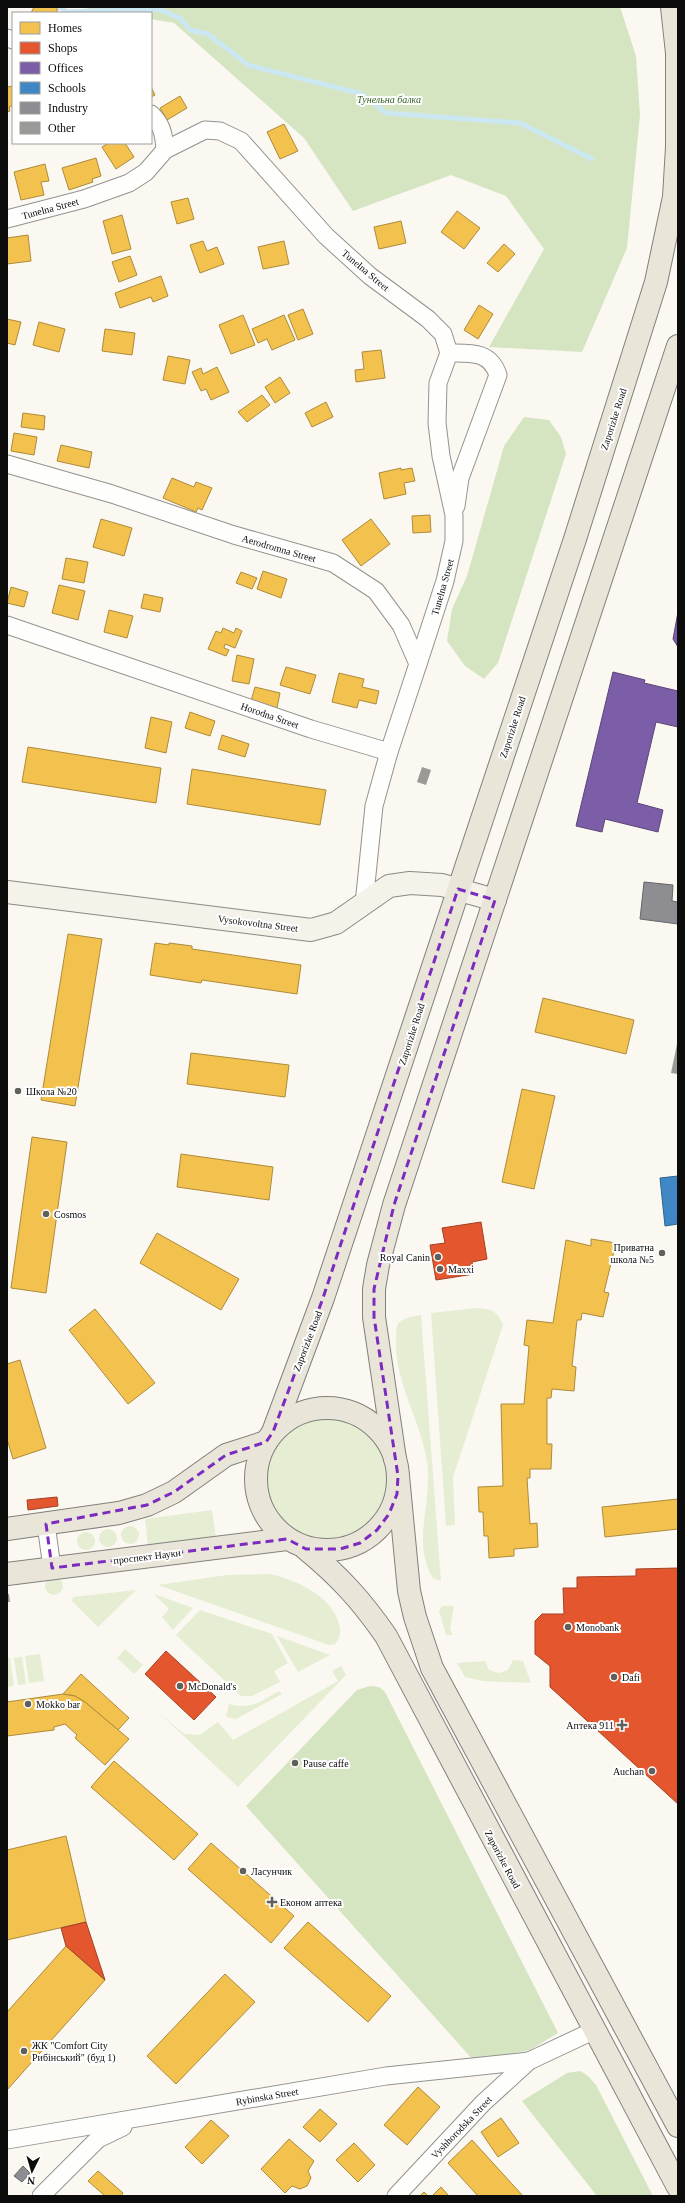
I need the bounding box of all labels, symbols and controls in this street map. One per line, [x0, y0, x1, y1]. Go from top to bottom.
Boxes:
legend [12, 12, 152, 144]
text: Homes [48, 21, 82, 35]
text: Shops [48, 41, 78, 55]
text: Offices [48, 61, 83, 75]
text: Schools [48, 81, 86, 95]
park label: Тунельна балка [357, 94, 421, 105]
text: Industry [48, 101, 88, 115]
text: Other [48, 121, 75, 135]
street label: Tunelna Street [21, 196, 80, 221]
street label: Tunelna Street [340, 247, 392, 293]
street label: Zaporizke Road [598, 387, 629, 451]
street label: Aerodromna Street [241, 533, 317, 564]
street label: Tunelna Street [429, 557, 456, 617]
street label: Zaporizke Road [497, 695, 528, 759]
street label: Horodna Street [239, 700, 301, 731]
street label: Vysokovoltna Street [217, 913, 299, 934]
street label: Zaporizke Road [396, 1002, 427, 1066]
marker: Школа №20 [13, 1086, 23, 1096]
place label: Школа №20 [26, 1086, 77, 1097]
marker: Cosmos [41, 1209, 51, 1219]
place label: Cosmos [54, 1209, 86, 1220]
place label: Приватна школа №5 [611, 1242, 655, 1265]
marker: Приватна школа №5 [657, 1248, 667, 1258]
place label: Royal Canin [380, 1252, 430, 1263]
marker: Royal Canin [433, 1252, 443, 1262]
marker: Maxxi [435, 1264, 445, 1274]
place label: Maxxi [448, 1264, 474, 1275]
street label: Zaporizke Road [291, 1309, 324, 1373]
street label: проспект Науки [113, 1547, 182, 1566]
marker: Monobank [563, 1622, 573, 1632]
place label: Monobank [576, 1622, 619, 1633]
marker: Dafi [609, 1672, 619, 1682]
place label: Dafi [622, 1672, 640, 1683]
marker: McDonald's [175, 1681, 185, 1691]
place label: McDonald's [188, 1681, 237, 1692]
marker: Mokko bar [23, 1699, 33, 1709]
place label: Mokko bar [36, 1699, 81, 1710]
place label: Аптека 911 [566, 1720, 614, 1731]
marker: Аптека 911 [617, 1720, 627, 1730]
marker: Pause caffe [290, 1758, 300, 1768]
place label: Pause caffe [303, 1758, 349, 1769]
place label: Auchan [613, 1766, 644, 1777]
marker: Auchan [647, 1766, 657, 1776]
street label: Zaporizke Road [483, 1828, 522, 1890]
marker: Ласунчик [238, 1866, 248, 1876]
place label: Ласунчик [251, 1866, 292, 1877]
marker: Економ аптека [267, 1897, 277, 1907]
place label: Економ аптека [280, 1897, 343, 1908]
place label: ЖК "Comfort City Рибінський" (буд 1) [32, 2040, 116, 2064]
marker: ЖК "Comfort City Рибінський" (буд 1) [19, 2046, 29, 2056]
street label: Rybinska Street [235, 2086, 299, 2107]
street label: Vyshhorodska Street [429, 2094, 494, 2161]
north arrow [12, 2151, 52, 2191]
text: N [27, 2175, 36, 2187]

